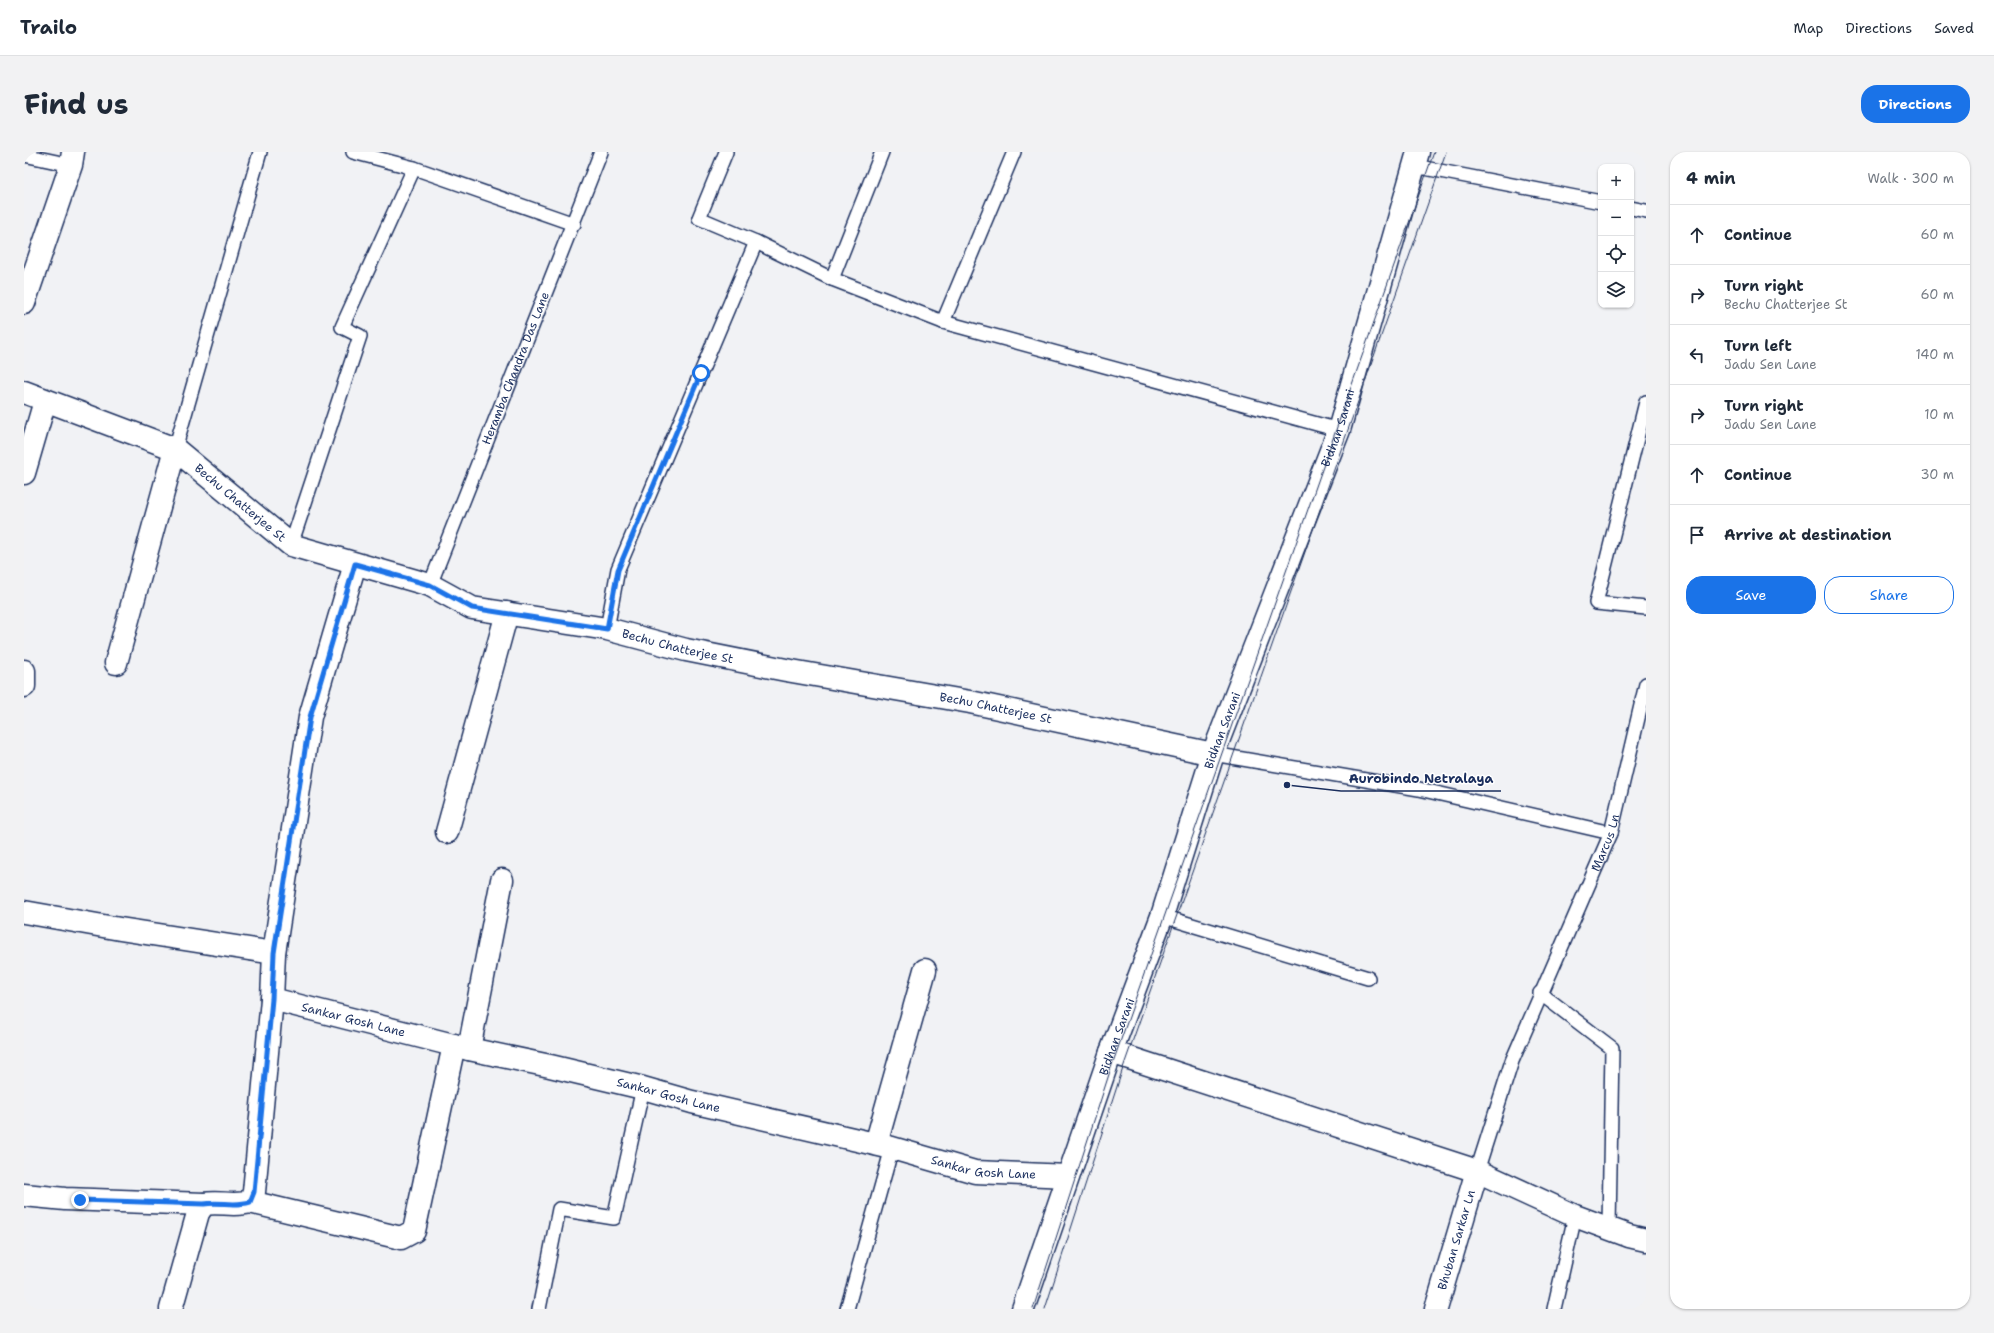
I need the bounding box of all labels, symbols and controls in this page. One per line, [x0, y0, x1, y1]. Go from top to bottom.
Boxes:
text: Trailo [20, 15, 77, 40]
text: Map [1794, 19, 1824, 37]
text: Directions [1846, 19, 1912, 37]
text: Saved [1934, 19, 1974, 37]
text: Find us [24, 85, 129, 123]
button: Directions [1861, 85, 1970, 123]
map controls [1598, 164, 1634, 308]
button: + [1598, 164, 1634, 200]
text: 4 min [1686, 167, 1736, 189]
text: Walk · 300 m [1867, 170, 1954, 187]
button: − [1598, 200, 1634, 236]
icon: ahead [1686, 224, 1708, 246]
text: Continue [1724, 225, 1792, 245]
text: 60 m [1921, 226, 1954, 243]
button: locate [1598, 236, 1634, 272]
button: layers [1598, 272, 1634, 308]
text: Turn right [1724, 276, 1804, 296]
icon: right [1686, 284, 1708, 306]
text: 60 m [1921, 286, 1954, 303]
street label: Heramba Chandra Das Lane [478, 289, 553, 447]
text: Bechu Chatterjee St [1724, 296, 1848, 313]
text: Turn left [1724, 336, 1792, 356]
icon: left [1686, 344, 1708, 366]
text: 140 m [1915, 346, 1954, 363]
text: Jadu Sen Lane [1724, 356, 1817, 373]
route start [692, 364, 710, 382]
street label: Bidhan Sarani [1317, 387, 1358, 469]
text: Turn right [1724, 396, 1804, 416]
icon: right [1686, 404, 1708, 426]
text: 10 m [1924, 406, 1954, 423]
text: Jadu Sen Lane [1724, 416, 1817, 433]
street label: Bechu Chatterjee St [191, 460, 289, 545]
icon: ahead [1686, 464, 1708, 486]
text: Continue [1724, 465, 1792, 485]
text: 30 m [1920, 466, 1954, 483]
icon: arrive [1686, 524, 1708, 546]
text: Arrive at destination [1724, 525, 1892, 545]
button: Save [1686, 576, 1816, 614]
button: Share [1824, 576, 1954, 614]
street label: Bechu Chatterjee St [620, 625, 735, 667]
street label: Bechu Chatterjee St [938, 689, 1053, 727]
street label: Bidhan Sarani [1201, 690, 1244, 771]
callout: Aurobindo Netralaya [1341, 766, 1501, 791]
text: Aurobindo Netralaya [1349, 770, 1493, 787]
street label: Marcus Ln [1587, 813, 1623, 874]
street label: Bidhan Sarani [1096, 996, 1138, 1077]
street label: Sankar Gosh Lane [300, 999, 407, 1041]
street label: Sankar Gosh Lane [615, 1074, 722, 1116]
street label: Sankar Gosh Lane [929, 1152, 1037, 1183]
street label: Bhuban Sarkar Ln [1434, 1188, 1479, 1292]
route end [71, 1191, 89, 1209]

